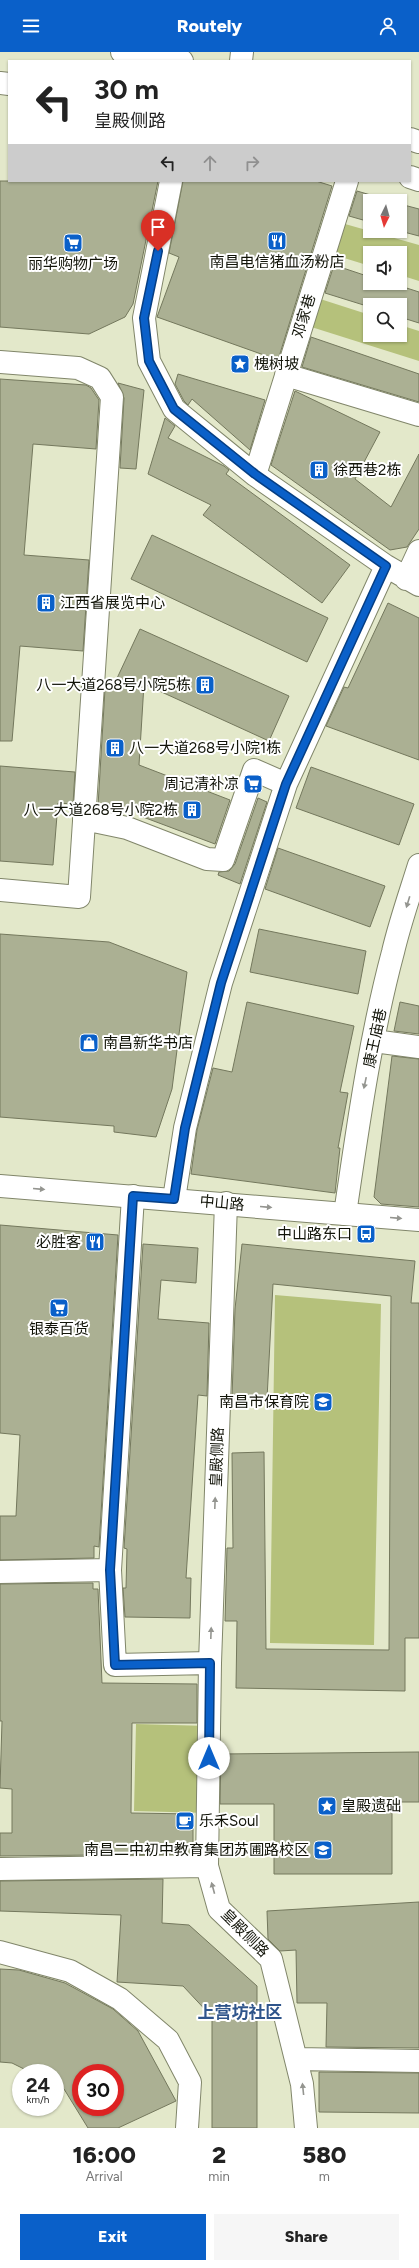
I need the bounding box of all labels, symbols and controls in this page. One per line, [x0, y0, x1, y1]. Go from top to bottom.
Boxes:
icon: menu [20, 15, 42, 37]
text: Routely [177, 15, 242, 37]
icon: person [377, 15, 399, 37]
text: 30 m [94, 72, 159, 106]
icon: left [28, 76, 80, 128]
text: 皇殿侧路 [94, 110, 166, 132]
icon: left [157, 152, 179, 174]
icon: ahead [199, 152, 221, 174]
icon: right [241, 152, 263, 174]
north arrow [363, 194, 407, 238]
map controls [363, 194, 407, 342]
pin [141, 210, 175, 251]
icon: arrive [147, 216, 169, 238]
restaurant icon: 南昌电信猪血汤粉店 [266, 230, 288, 252]
supermarket icon: 丽华购物广场 [62, 232, 84, 254]
button: sound [363, 246, 407, 290]
place label: 南昌电信猪血汤粉店 [209, 253, 345, 271]
place label: 丽华购物广场 [28, 255, 118, 273]
street label: 邓家巷 [289, 292, 319, 340]
button: search [363, 298, 407, 342]
place icon: 槐树坡 [229, 353, 251, 375]
place label: 槐树坡 [254, 355, 299, 373]
building icon: 徐西巷2栋 [308, 459, 330, 481]
place label: 徐西巷2栋 [333, 461, 401, 479]
building icon: 江西省展览中心 [35, 592, 57, 614]
place label: 江西省展览中心 [60, 594, 165, 612]
building icon: 八一大道268号小院5栋 [194, 674, 216, 696]
place label: 八一大道268号小院5栋 [36, 676, 191, 694]
building icon: 八一大道268号小院1栋 [104, 737, 126, 759]
place label: 八一大道268号小院1栋 [129, 739, 281, 757]
supermarket icon: 周记清补凉 [242, 773, 264, 795]
place label: 周记清补凉 [164, 775, 239, 793]
building icon: 八一大道268号小院2栋 [181, 799, 203, 821]
place label: 八一大道268号小院2栋 [24, 801, 178, 819]
one-way arrow [405, 896, 411, 908]
street label: 康王庙巷 [360, 1007, 390, 1069]
shop icon: 南昌新华书店 [78, 1032, 100, 1054]
place label: 南昌新华书店 [103, 1034, 193, 1052]
one-way arrow [362, 1077, 368, 1089]
one-way arrow [33, 1185, 45, 1192]
street label: 中山路 [199, 1192, 245, 1214]
one-way arrow [260, 1204, 272, 1210]
one-way arrow [390, 1215, 402, 1222]
bus stop icon: 中山路东口 [355, 1223, 377, 1245]
place label: 中山路东口 [277, 1225, 352, 1243]
restaurant icon: 必胜客 [84, 1231, 106, 1253]
place label: 必胜客 [36, 1233, 81, 1251]
supermarket icon: 银泰百货 [48, 1297, 70, 1319]
place label: 银泰百货 [29, 1320, 89, 1338]
school or university icon: 南昌市保育院 [312, 1391, 334, 1413]
place label: 南昌市保育院 [219, 1393, 309, 1411]
street label: 皇殿侧路 [207, 1427, 227, 1487]
one-way arrow [212, 1497, 219, 1509]
one-way arrow [208, 1626, 214, 1639]
position arrow [188, 1737, 230, 1779]
place icon: 皇殿遗础 [316, 1795, 338, 1817]
place label: 皇殿遗础 [341, 1797, 401, 1815]
cafe icon: 乐禾Soul [174, 1810, 196, 1832]
place label: 乐禾Soul [199, 1812, 259, 1830]
school or university icon: 南昌二中初中教育集团苏圃路校区 [312, 1839, 334, 1861]
place label: 南昌二中初中教育集团苏圃路校区 [84, 1841, 309, 1859]
one-way arrow [210, 1882, 216, 1894]
street label: 皇殿侧路 [217, 1905, 273, 1961]
district label: 上营坊社区 [198, 2002, 283, 2022]
speed limit sign: 30 [72, 2064, 124, 2116]
text: 24 [26, 2073, 50, 2097]
one-way arrow [299, 2083, 306, 2095]
text: km/h [27, 2093, 49, 2106]
text: 16:00 [72, 2140, 136, 2169]
text: 2 [212, 2140, 226, 2169]
text: 580 [302, 2140, 347, 2169]
text: Arrival [86, 2169, 123, 2184]
text: min [208, 2169, 230, 2184]
text: m [319, 2169, 330, 2184]
button: Exit [20, 2214, 206, 2260]
button: Share [214, 2214, 399, 2260]

